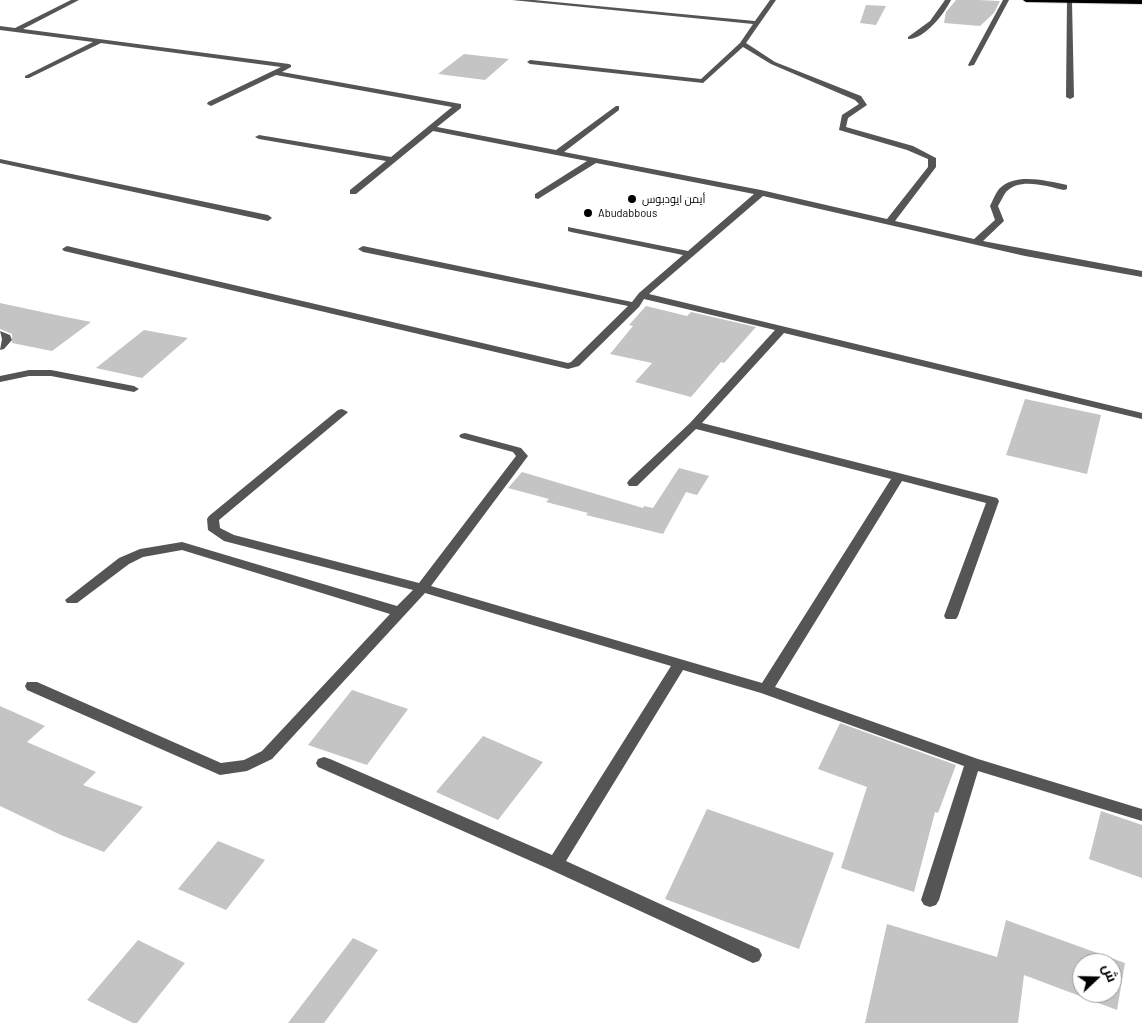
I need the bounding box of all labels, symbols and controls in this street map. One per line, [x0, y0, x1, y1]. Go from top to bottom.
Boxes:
place label: أيمن ايودبوس [642, 192, 705, 206]
marker: أيمن ايودبوس [626, 193, 638, 205]
place label: Abudabbous [598, 206, 657, 220]
marker: Abudabbous [582, 207, 594, 219]
north arrow [1072, 953, 1122, 1003]
text: ش [1099, 961, 1122, 984]

